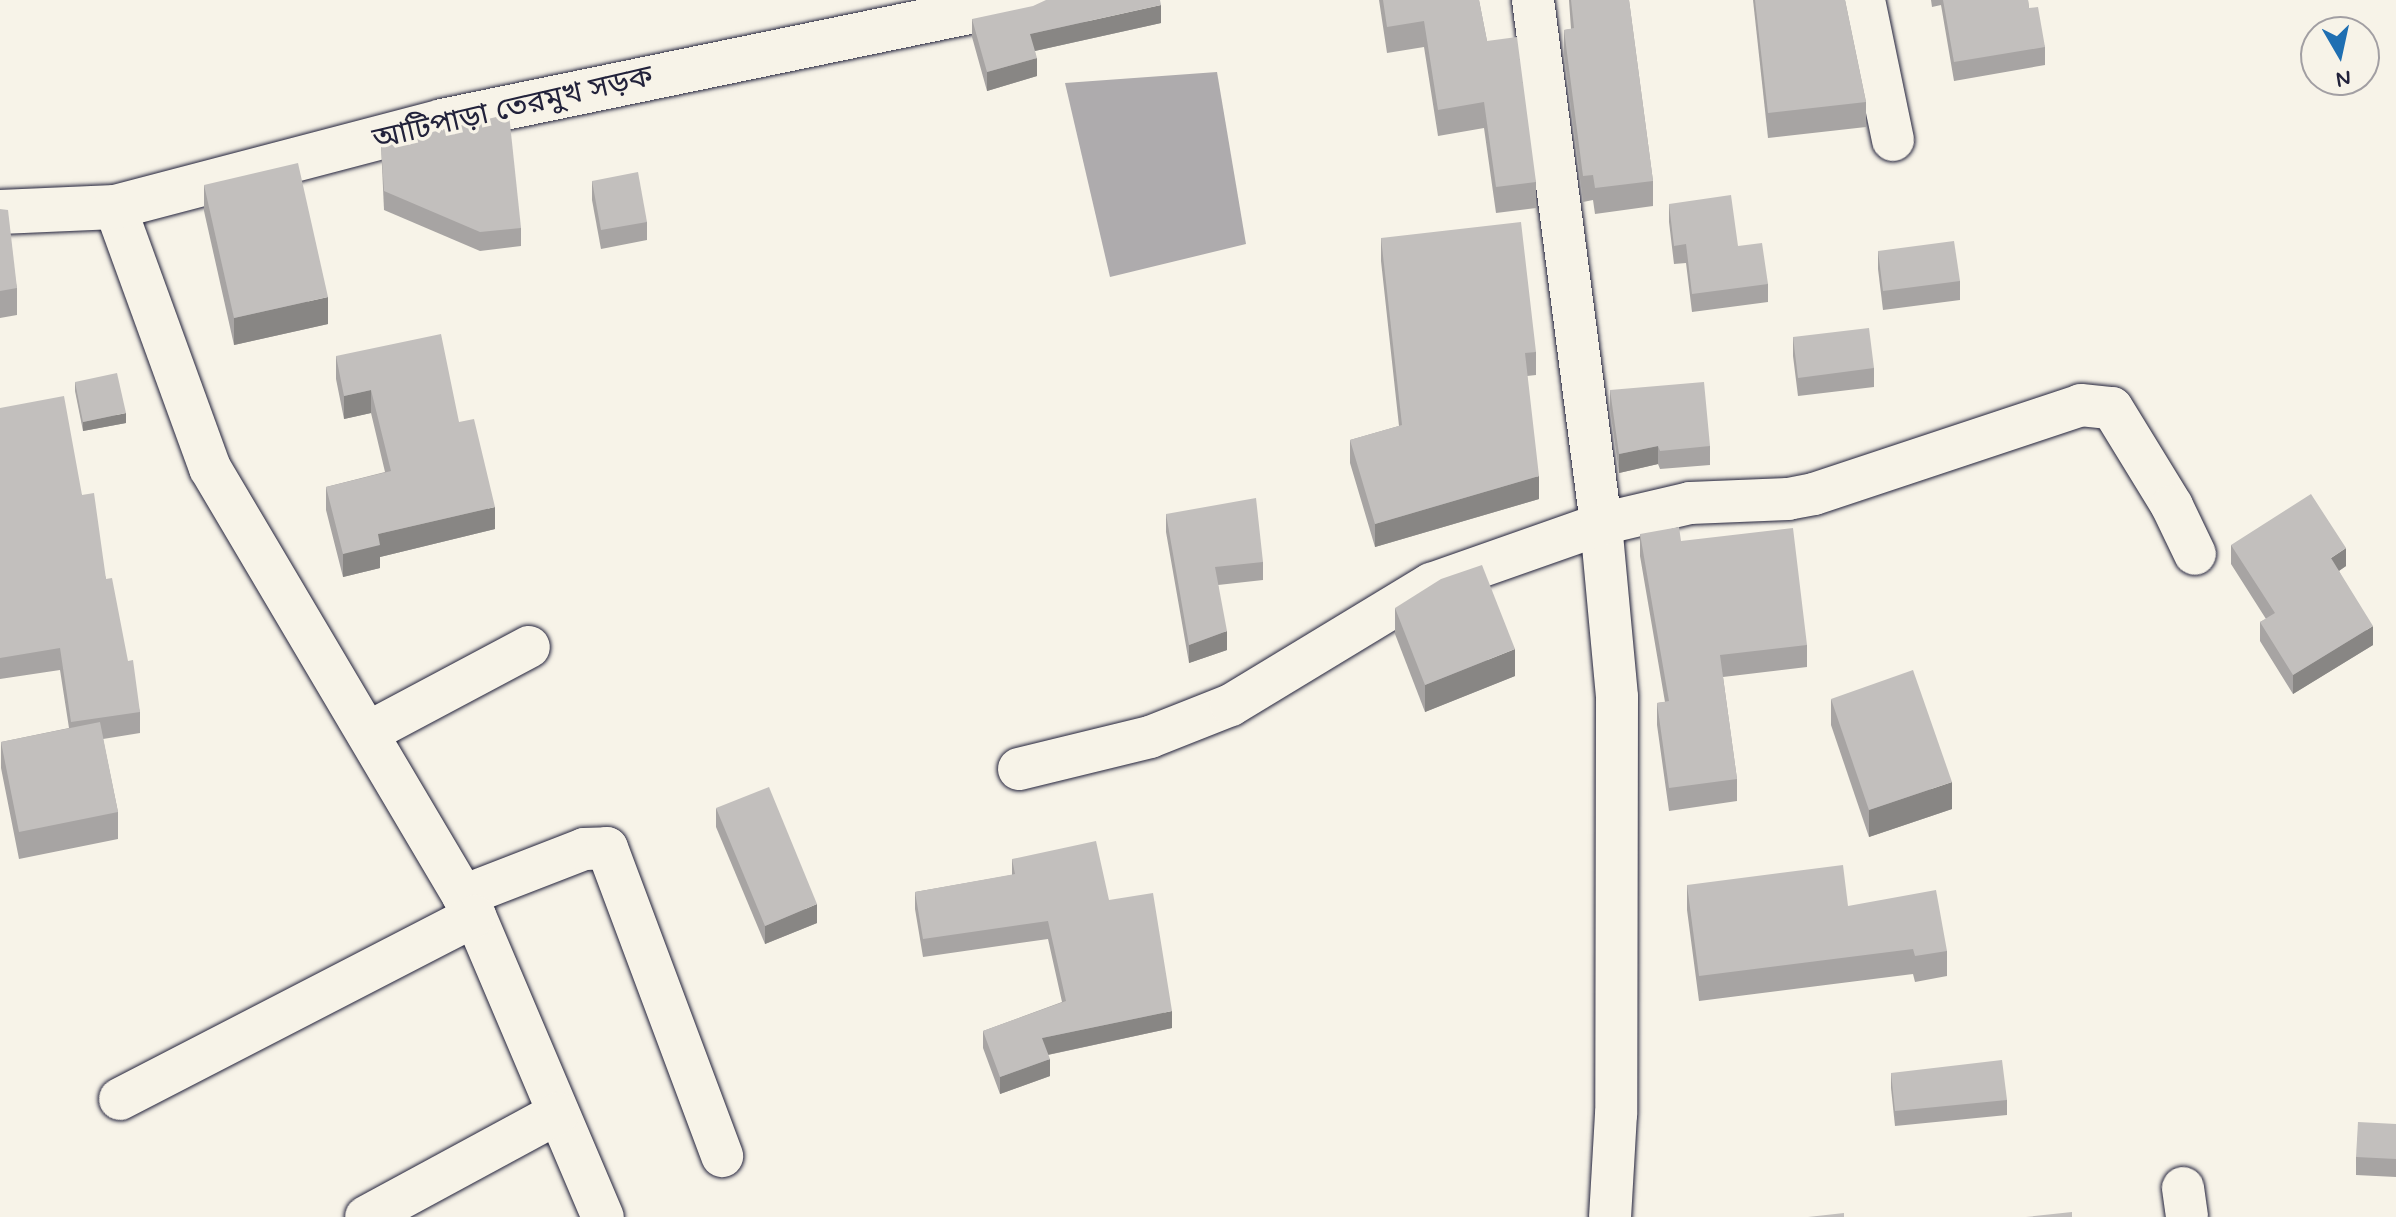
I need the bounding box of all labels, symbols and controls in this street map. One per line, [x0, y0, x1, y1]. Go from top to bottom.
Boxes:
north arrow [2300, 16, 2380, 96]
street label: আটিপাড়া তেরমুখ সড়ক [369, 59, 657, 159]
text: N [2334, 63, 2353, 93]

